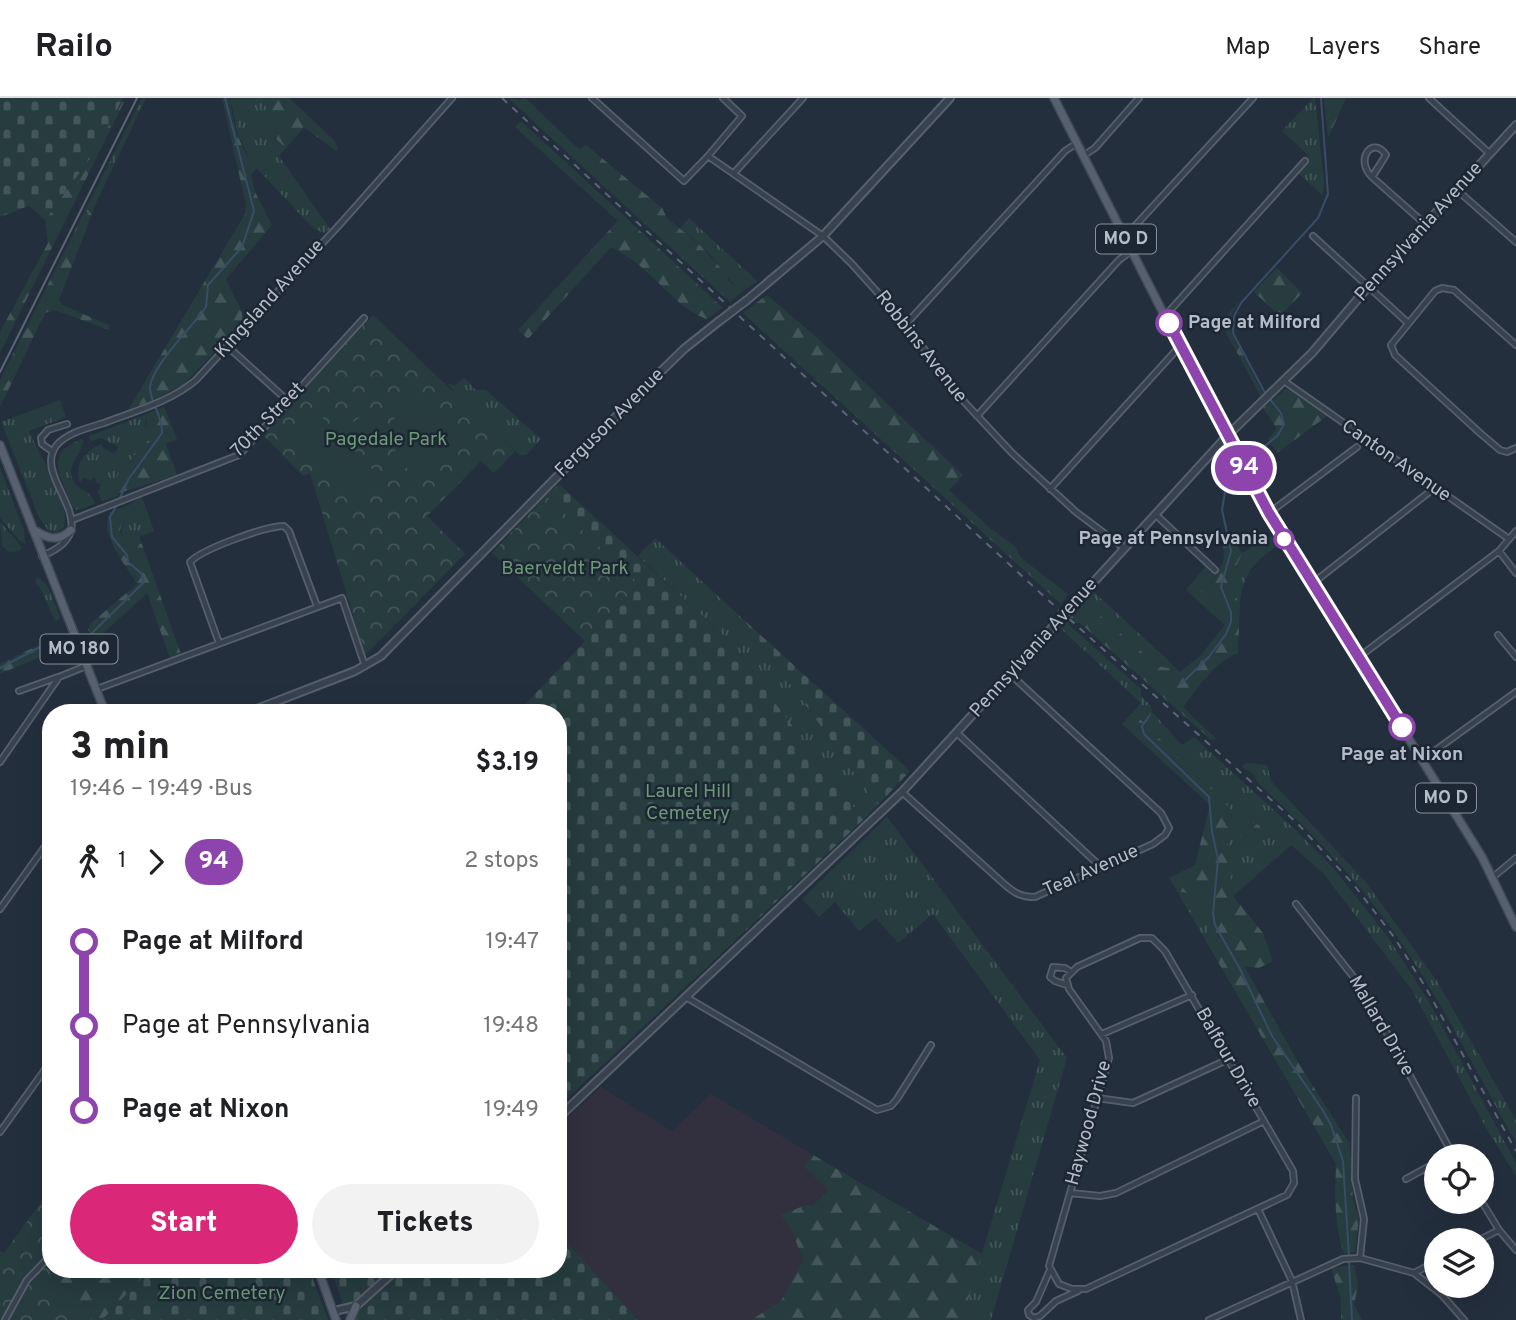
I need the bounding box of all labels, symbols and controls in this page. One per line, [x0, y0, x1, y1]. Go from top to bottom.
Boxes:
text: Railo [35, 27, 113, 69]
text: Map [1225, 33, 1270, 63]
text: Layers [1308, 33, 1380, 63]
text: Share [1418, 33, 1481, 63]
street label: Pennsylvania Avenue [1350, 157, 1488, 307]
road number: MO D [1096, 224, 1156, 254]
street label: Kingsland Avenue [210, 234, 330, 364]
street label: Robbins Avenue [870, 286, 972, 408]
marker: Page at Milford [1156, 310, 1182, 336]
place label: Page at Milford [1188, 311, 1321, 335]
street label: Ferguson Avenue [550, 363, 670, 483]
street label: 70th Street [226, 377, 310, 463]
street label: Canton Avenue [1337, 414, 1455, 508]
park label: Pagedale Park [325, 428, 447, 452]
line badge: 94 [1212, 445, 1276, 491]
text: 94 [1229, 453, 1259, 483]
place label: Page at Pennsylvania [1079, 527, 1268, 551]
marker: Page at Pennsylvania [1274, 529, 1294, 549]
park label: Baerveldt Park [501, 557, 629, 581]
street label: Pennsylvania Avenue [965, 573, 1103, 723]
road number: MO 180 [41, 634, 118, 664]
marker: Page at Nixon [1389, 714, 1415, 740]
text: 3 min [70, 724, 170, 773]
place label: Page at Nixon [1341, 743, 1463, 767]
text: $3.19 [476, 747, 539, 780]
text: 19:46 – 19:49 · Bus [70, 775, 253, 804]
park label: Laurel Hill Cemetery [645, 780, 731, 826]
road number: MO D [1416, 784, 1476, 812]
street label: Teal Avenue [1040, 839, 1142, 903]
icon: walk [70, 843, 108, 881]
icon: forward [137, 843, 175, 881]
text: 1 [118, 847, 127, 876]
text: 94 [199, 847, 229, 877]
text: 2 stops [464, 847, 539, 876]
text: Page at Milford [122, 926, 304, 959]
text: 19:47 [485, 928, 539, 957]
street label: Mallard Drive [1343, 972, 1419, 1080]
street label: Balfour Drive [1190, 1004, 1266, 1112]
text: Page at Pennsylvania [122, 1010, 370, 1043]
text: 19:48 [483, 1012, 539, 1041]
street label: Haywood Drive [1061, 1058, 1117, 1188]
text: Page at Nixon [122, 1094, 289, 1127]
text: 19:49 [484, 1096, 539, 1125]
map controls [1424, 1144, 1494, 1298]
button: locate [1424, 1144, 1494, 1214]
button: Start [70, 1184, 298, 1264]
button: Tickets [312, 1184, 539, 1264]
button: layers [1424, 1228, 1494, 1298]
park label: Zion Cemetery [158, 1282, 286, 1306]

